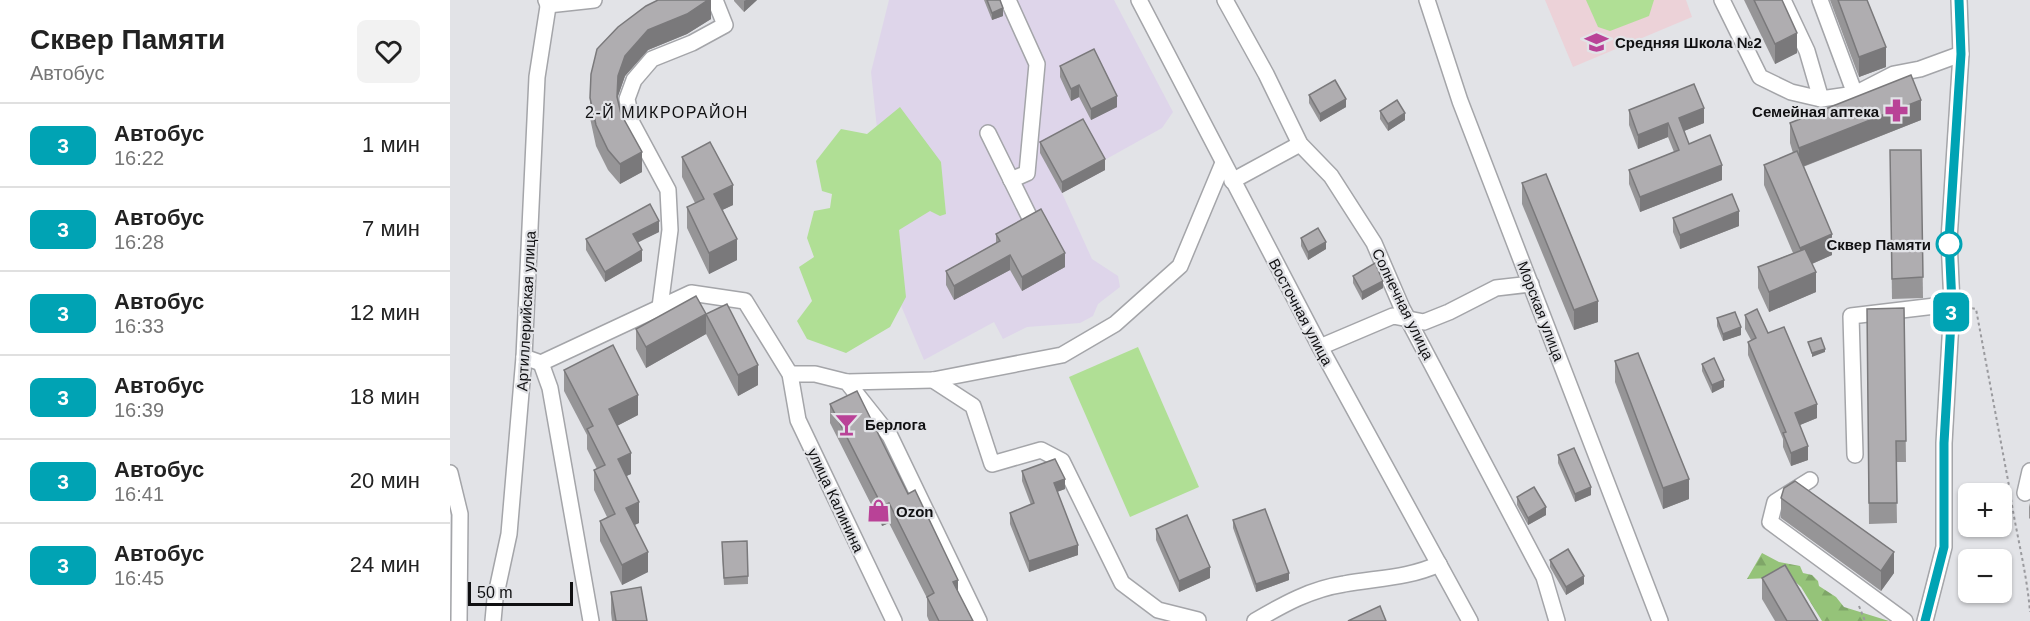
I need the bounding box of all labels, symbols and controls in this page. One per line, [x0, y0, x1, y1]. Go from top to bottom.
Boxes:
button: heart [357, 20, 420, 83]
text: Сквер Памяти [30, 24, 225, 55]
school or university icon: Средняя Школа №2 [1584, 29, 1610, 55]
place label: Средняя Школа №2 [1615, 34, 1762, 51]
text: Автобус [30, 62, 104, 84]
pharmacy icon: Семейная аптека [1884, 98, 1910, 124]
district label: 2-Й МИКРОРАЙОН [585, 103, 749, 121]
place label: Семейная аптека [1752, 103, 1880, 120]
text: Автобус [114, 121, 204, 146]
text: 1 мин [362, 132, 420, 157]
text: 3 [57, 134, 69, 157]
text: 16:22 [114, 147, 164, 169]
text: Автобус [114, 205, 204, 230]
text: 7 мин [362, 216, 420, 241]
text: 3 [57, 218, 69, 241]
street label: Артиллерийская улица [513, 230, 539, 392]
text: 16:28 [114, 231, 164, 253]
marker: Сквер Памяти [1936, 231, 1962, 257]
place label: Сквер Памяти [1826, 236, 1931, 253]
street label: Солнечная улица [1369, 246, 1438, 363]
street label: Восточная улица [1266, 256, 1337, 369]
street label: Морская улица [1514, 259, 1568, 364]
text: Автобус [114, 289, 204, 314]
line badge: 3 [1932, 292, 1970, 332]
text: 12 мин [350, 300, 420, 325]
text: 3 [1945, 301, 1957, 324]
text: 3 [57, 302, 69, 325]
text: 16:33 [114, 315, 164, 337]
text: Автобус [114, 373, 204, 398]
text: 18 мин [350, 384, 420, 409]
text: 3 [57, 386, 69, 409]
text: 16:39 [114, 399, 164, 421]
bar icon: Берлога [834, 411, 860, 437]
place label: Берлога [865, 416, 927, 433]
street label: улица Калинина [804, 445, 868, 555]
text: Автобус [114, 457, 204, 482]
text: 20 мин [350, 468, 420, 493]
text: 3 [57, 470, 69, 493]
text: 16:41 [114, 483, 164, 505]
map controls [1958, 483, 2012, 603]
button: + [1958, 483, 2012, 537]
shop icon: Ozon [865, 498, 891, 524]
place label: Ozon [896, 503, 934, 520]
text: Автобус [114, 541, 204, 566]
button: − [1958, 549, 2012, 603]
text: 24 мин [350, 552, 420, 577]
text: 3 [57, 554, 69, 577]
text: 16:45 [114, 567, 164, 589]
scale bar [468, 579, 573, 606]
text: 50 m [477, 584, 513, 601]

